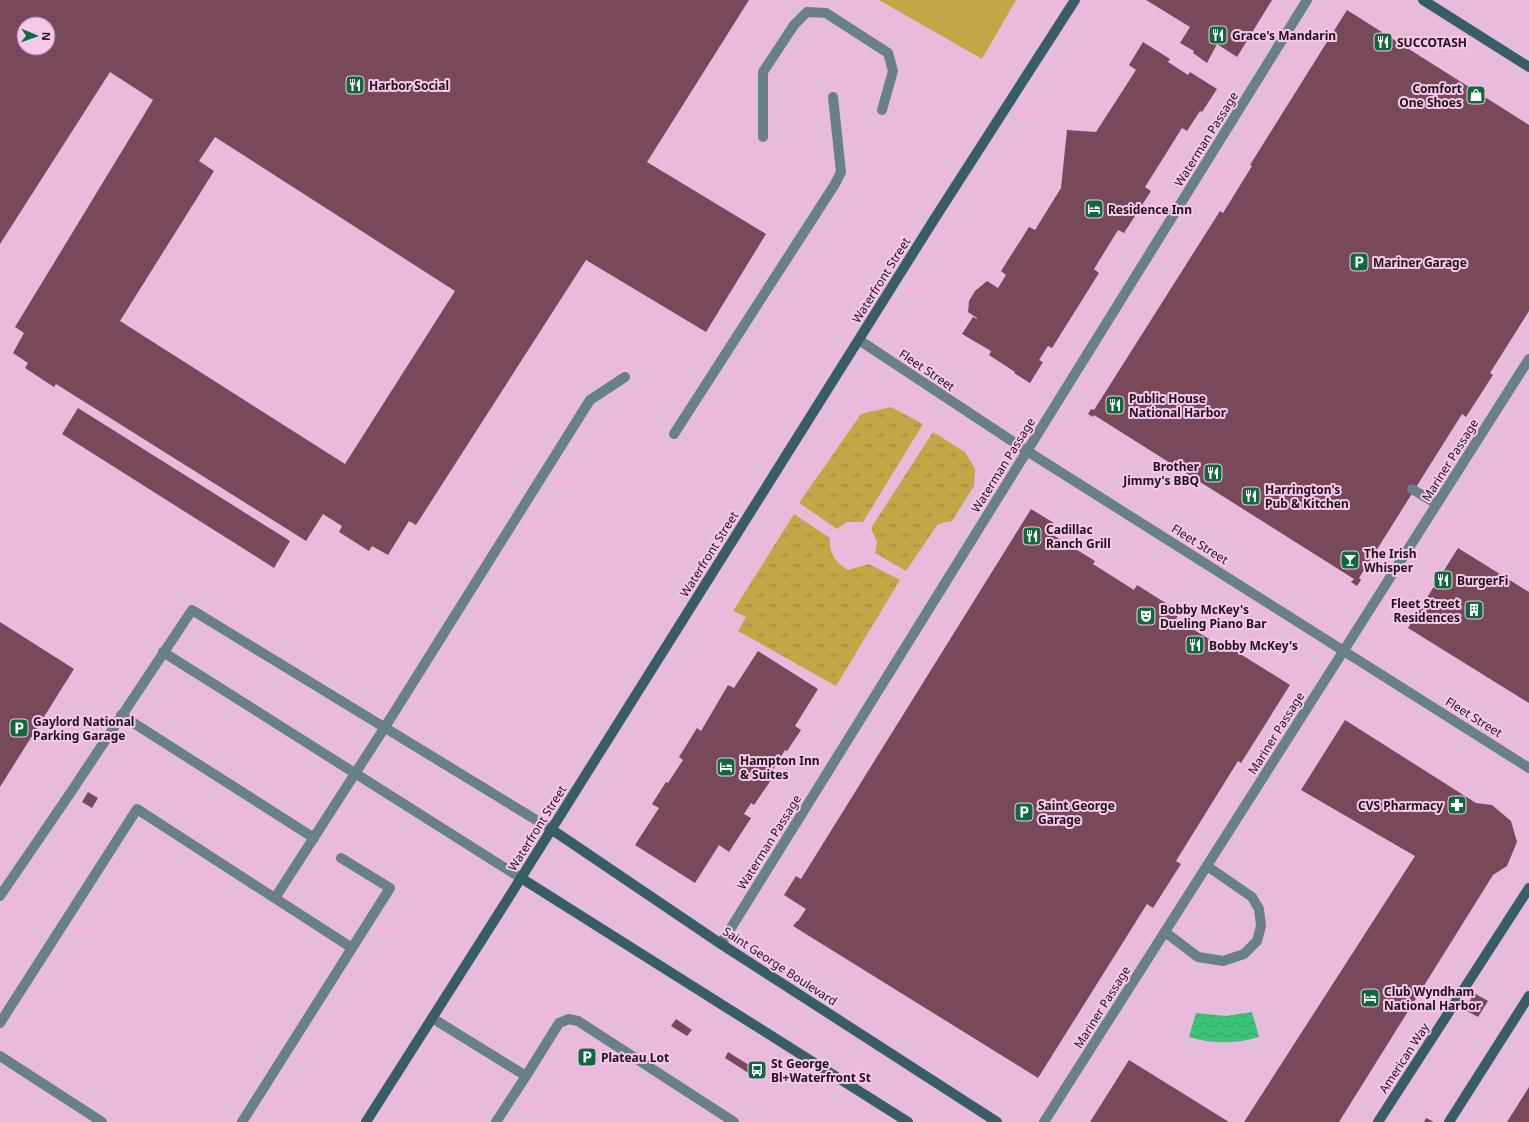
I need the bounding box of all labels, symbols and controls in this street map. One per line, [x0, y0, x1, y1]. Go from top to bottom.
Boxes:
north arrow [16, 16, 56, 56]
restaurant icon: Grace's Mandarin [1207, 24, 1229, 46]
place label: Grace's Mandarin [1232, 27, 1336, 44]
restaurant icon: SUCCOTASH [1372, 31, 1394, 53]
text: N [39, 32, 54, 41]
place label: SUCCOTASH [1397, 34, 1467, 51]
restaurant icon: Harbor Social [344, 74, 366, 96]
place label: Harbor Social [369, 77, 449, 94]
place label: Comfort One Shoes [1399, 80, 1462, 111]
shop icon: Comfort One Shoes [1465, 84, 1487, 106]
street label: Waterman Passage [1170, 88, 1242, 190]
hotel icon: Residence Inn [1083, 198, 1105, 220]
place label: Residence Inn [1108, 201, 1192, 218]
street label: Waterfront Street [848, 233, 915, 326]
parking icon: Mariner Garage [1348, 251, 1370, 273]
place label: Mariner Garage [1373, 254, 1467, 271]
street label: Fleet Street [896, 345, 959, 395]
place label: Public House National Harbor [1129, 390, 1227, 421]
restaurant icon: Public House National Harbor [1104, 394, 1126, 416]
street label: Waterman Passage [967, 414, 1039, 516]
street label: Mariner Passage [1418, 415, 1482, 504]
place label: Brother Jimmy's BBQ [1122, 458, 1200, 489]
restaurant icon: Brother Jimmy's BBQ [1202, 462, 1224, 484]
place label: Harrington's Pub & Kitchen [1265, 481, 1349, 512]
restaurant icon: Harrington's Pub & Kitchen [1240, 485, 1262, 507]
street label: Waterfront Street [676, 507, 743, 600]
street label: Fleet Street [1168, 520, 1232, 568]
place label: Cadillac Ranch Grill [1046, 521, 1111, 552]
restaurant icon: Cadillac Ranch Grill [1021, 525, 1043, 547]
place label: The Irish Whisper [1364, 545, 1416, 576]
bar icon: The Irish Whisper [1339, 549, 1361, 571]
restaurant icon: BurgerFi [1432, 569, 1454, 591]
place label: BurgerFi [1457, 572, 1508, 589]
place label: Fleet Street Residences [1391, 595, 1460, 626]
building icon: Fleet Street Residences [1463, 599, 1485, 621]
place label: Bobby McKey's Dueling Piano Bar [1160, 601, 1267, 632]
theatre icon: Bobby McKey's Dueling Piano Bar [1135, 605, 1157, 627]
restaurant icon: Bobby McKey's [1184, 634, 1206, 656]
place label: Bobby McKey's [1209, 637, 1298, 654]
street label: Mariner Passage [1244, 688, 1308, 777]
street label: Fleet Street [1442, 693, 1506, 741]
place label: Gaylord National Parking Garage [33, 713, 134, 744]
parking icon: Gaylord National Parking Garage [8, 717, 30, 739]
place label: Hampton Inn & Suites [740, 752, 820, 783]
hotel icon: Hampton Inn & Suites [715, 756, 737, 778]
street label: Waterfront Street [504, 781, 571, 874]
street label: Waterman Passage [733, 791, 805, 893]
pharmacy icon: CVS Pharmacy [1446, 794, 1468, 816]
place label: Saint George Garage [1038, 797, 1115, 828]
place label: CVS Pharmacy [1358, 797, 1443, 814]
parking icon: Saint George Garage [1013, 801, 1035, 823]
street label: Saint George Boulevard [720, 923, 840, 1009]
street label: Mariner Passage [1070, 962, 1134, 1051]
place label: Club Wyndham National Harbor [1384, 983, 1482, 1014]
hotel icon: Club Wyndham National Harbor [1359, 987, 1381, 1009]
street label: American Way [1375, 1019, 1434, 1096]
parking icon: Plateau Lot [576, 1046, 598, 1068]
place label: Plateau Lot [601, 1049, 669, 1066]
place label: St George Bl+Waterfront St [771, 1055, 871, 1086]
bus stop icon: St George Bl+Waterfront St [746, 1059, 768, 1081]

